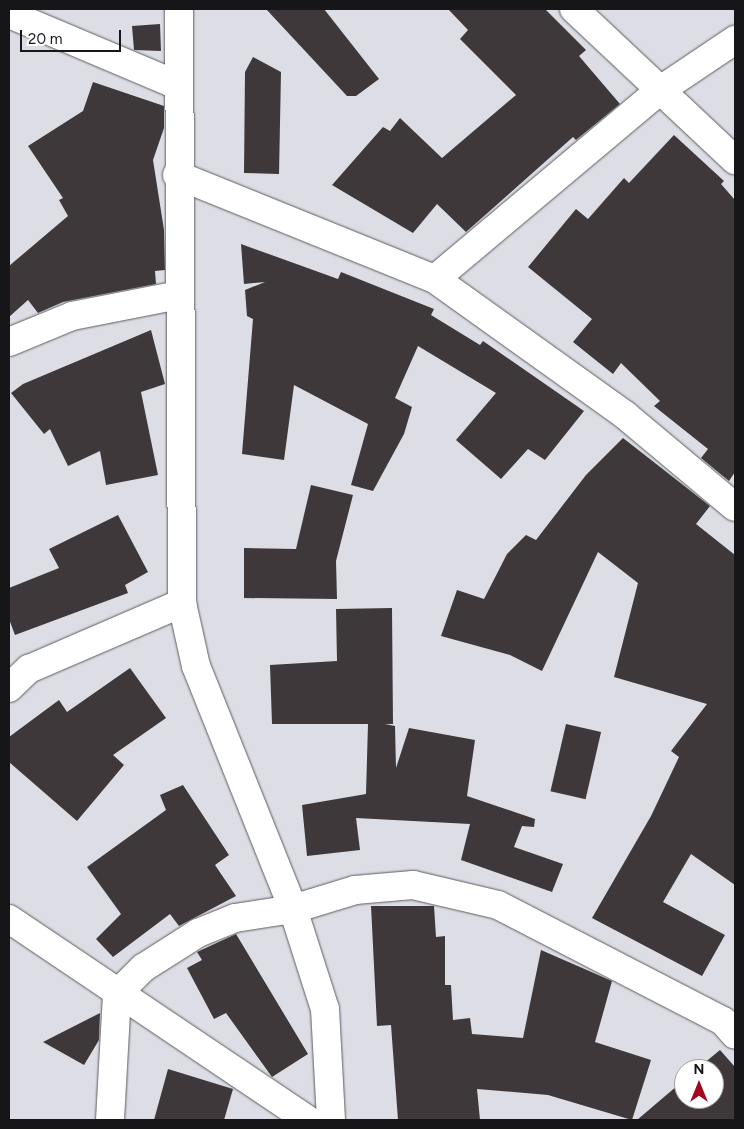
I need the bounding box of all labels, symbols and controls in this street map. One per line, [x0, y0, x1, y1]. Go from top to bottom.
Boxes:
scale bar [22, 20, 124, 52]
text: 20 m [28, 30, 62, 48]
north arrow [674, 1059, 724, 1109]
text: N [694, 1061, 704, 1078]

